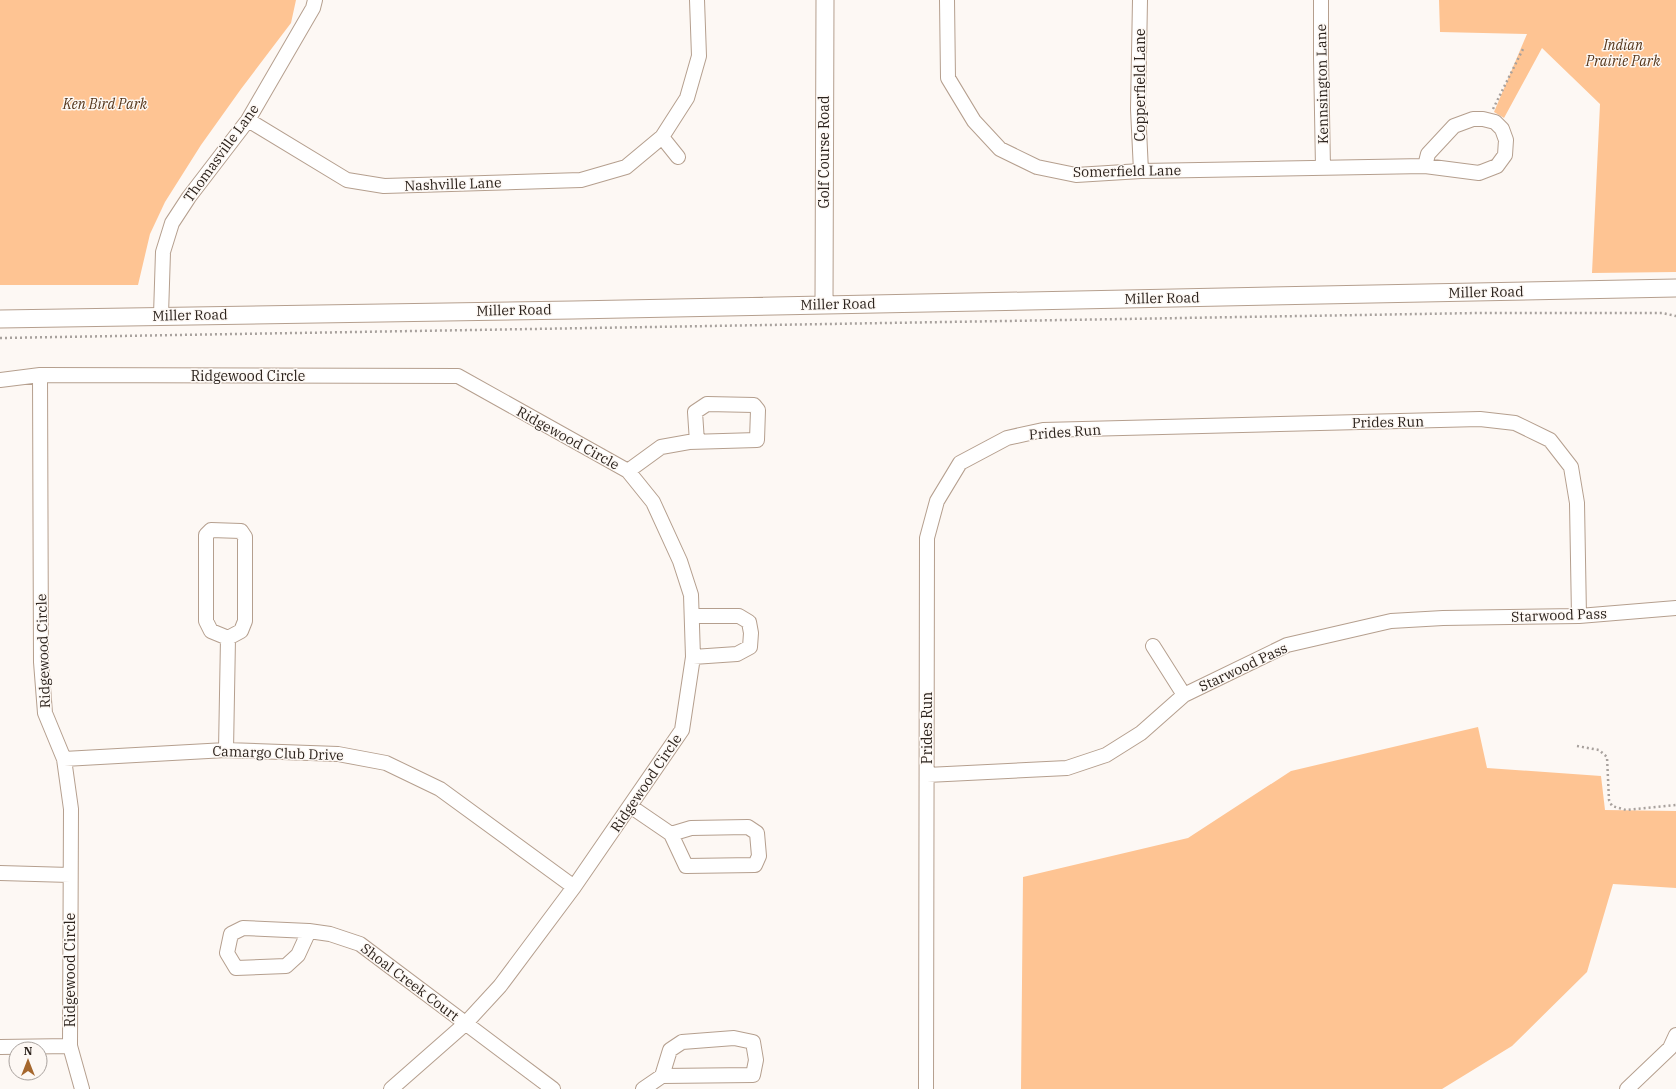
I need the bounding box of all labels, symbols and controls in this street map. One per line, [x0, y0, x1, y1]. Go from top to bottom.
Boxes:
street label: Kennsington Lane [1312, 24, 1332, 144]
street label: Copperfield Lane [1131, 29, 1149, 141]
park label: Indian Prairie Park [1585, 36, 1661, 70]
park label: Ken Bird Park [62, 95, 148, 113]
street label: Golf Course Road [815, 95, 833, 208]
street label: Thomasville Lane [179, 100, 263, 206]
street label: Somerfield Lane [1073, 161, 1181, 181]
street label: Nashville Lane [404, 173, 502, 195]
street label: Miller Road [1448, 282, 1524, 302]
street label: Miller Road [1124, 288, 1200, 308]
street label: Miller Road [800, 294, 876, 314]
street label: Miller Road [476, 300, 552, 320]
street label: Miller Road [152, 305, 228, 325]
street label: Ridgewood Circle [191, 367, 305, 385]
street label: Ridgewood Circle [514, 402, 622, 474]
street label: Prides Run [1352, 412, 1424, 432]
street label: Prides Run [1028, 420, 1102, 443]
street label: Ridgewood Circle [32, 593, 54, 709]
street label: Starwood Pass [1511, 604, 1607, 626]
street label: Starwood Pass [1196, 639, 1290, 695]
street label: Prides Run [918, 692, 936, 764]
street label: Ridgewood Circle [606, 730, 686, 836]
street label: Camargo Club Drive [212, 742, 344, 764]
street label: Ridgewood Circle [61, 913, 79, 1027]
street label: Shoal Creek Court [357, 939, 463, 1025]
north arrow [8, 1041, 48, 1081]
text: N [24, 1044, 33, 1058]

